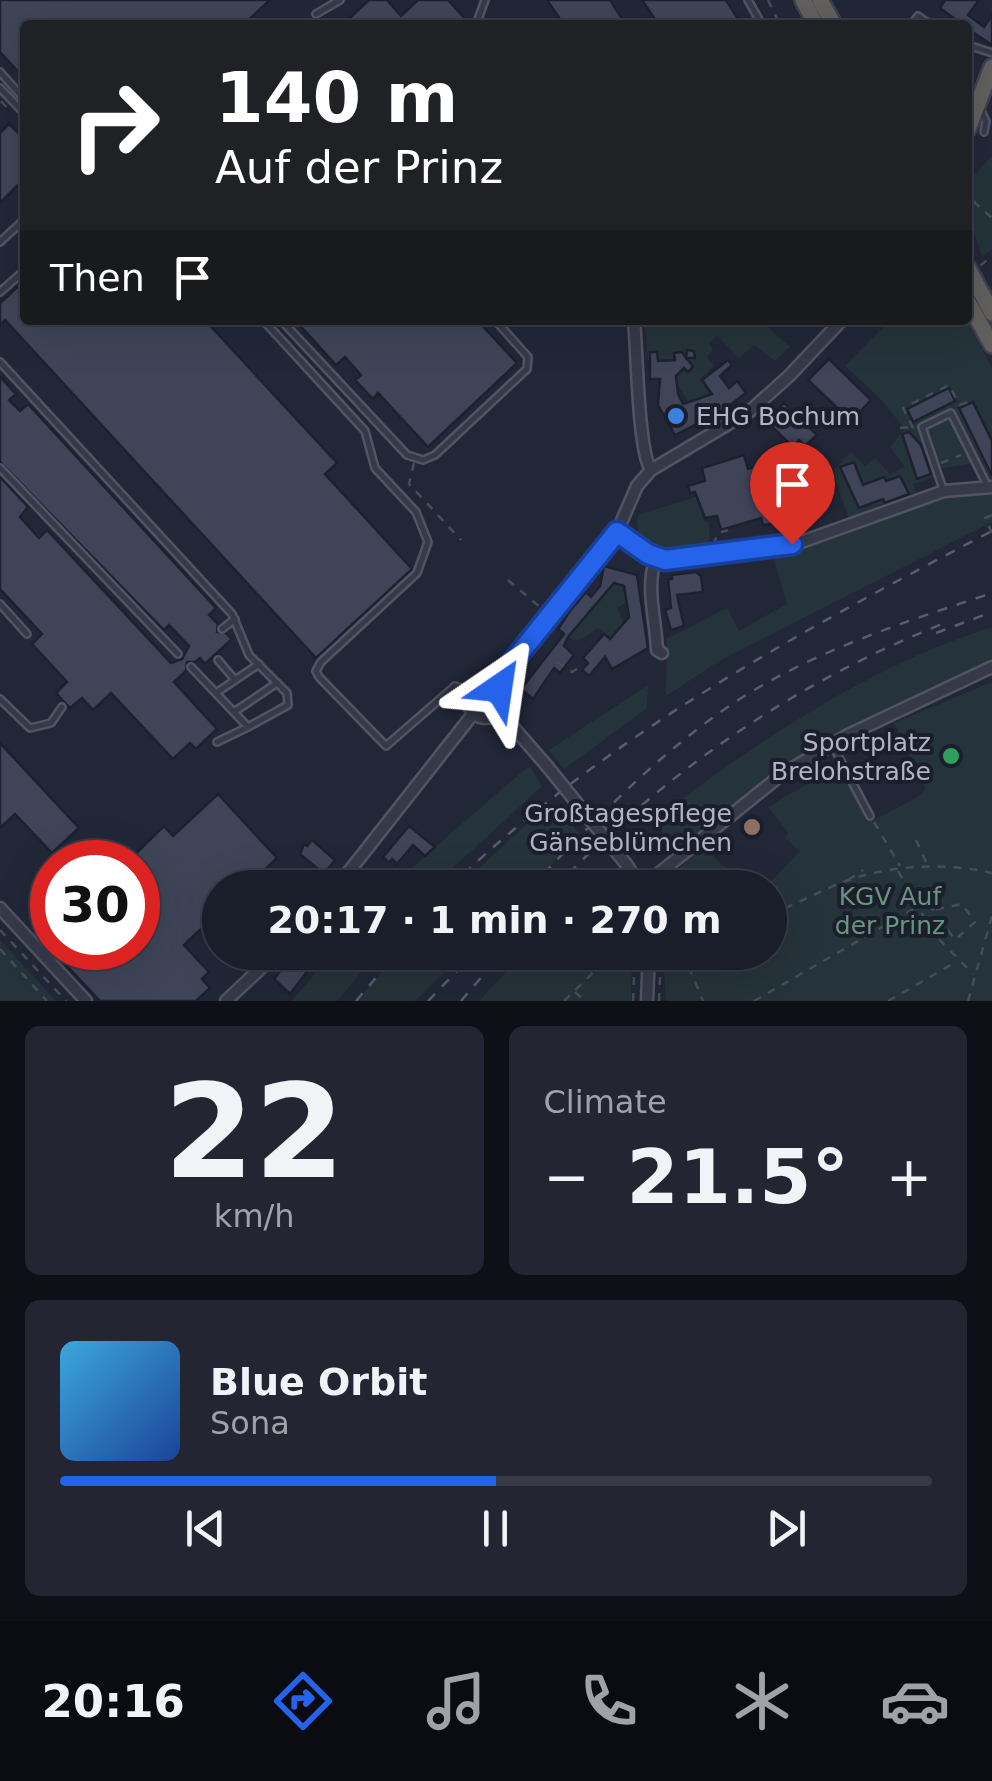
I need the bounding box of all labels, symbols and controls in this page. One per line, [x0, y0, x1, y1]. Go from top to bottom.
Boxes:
text: 140 m [215, 57, 458, 139]
icon: right [50, 60, 180, 190]
text: Auf der Prinz [215, 141, 503, 194]
icon: arrive [165, 250, 220, 305]
text: Then [50, 256, 145, 300]
place label: EHG Bochum [696, 402, 860, 431]
marker: EHG Bochum [665, 405, 687, 427]
pin [750, 442, 835, 545]
icon: arrive [765, 457, 820, 512]
position arrow [447, 636, 551, 740]
place label: Sportplatz Brelohstraße [771, 728, 931, 786]
marker: Sportplatz Brelohstraße [940, 745, 962, 767]
place label: Großtagespflege Gänseblümchen [524, 799, 732, 857]
marker: Großtagespflege Gänseblümchen [741, 816, 763, 838]
speed limit sign: 30 [30, 840, 160, 970]
park label: KGV Auf der Prinz [835, 882, 945, 940]
text: 20:17 · 1 min · 270 m [267, 898, 722, 942]
text: 22 [164, 1056, 345, 1208]
text: Climate [544, 1083, 667, 1121]
text: 21.5° [626, 1133, 849, 1221]
text: − [544, 1145, 590, 1209]
text: + [886, 1145, 932, 1209]
text: km/h [214, 1197, 295, 1235]
text: Blue Orbit [210, 1360, 427, 1404]
text: Sona [210, 1404, 290, 1442]
icon: previous [178, 1501, 233, 1556]
icon: pause [468, 1501, 523, 1556]
icon: next [759, 1501, 814, 1556]
icon: directions [268, 1666, 338, 1736]
icon: music [421, 1666, 491, 1736]
icon: phone [574, 1666, 644, 1736]
icon: climate [727, 1666, 797, 1736]
icon: car [880, 1666, 950, 1736]
text: 20:16 [42, 1675, 185, 1728]

